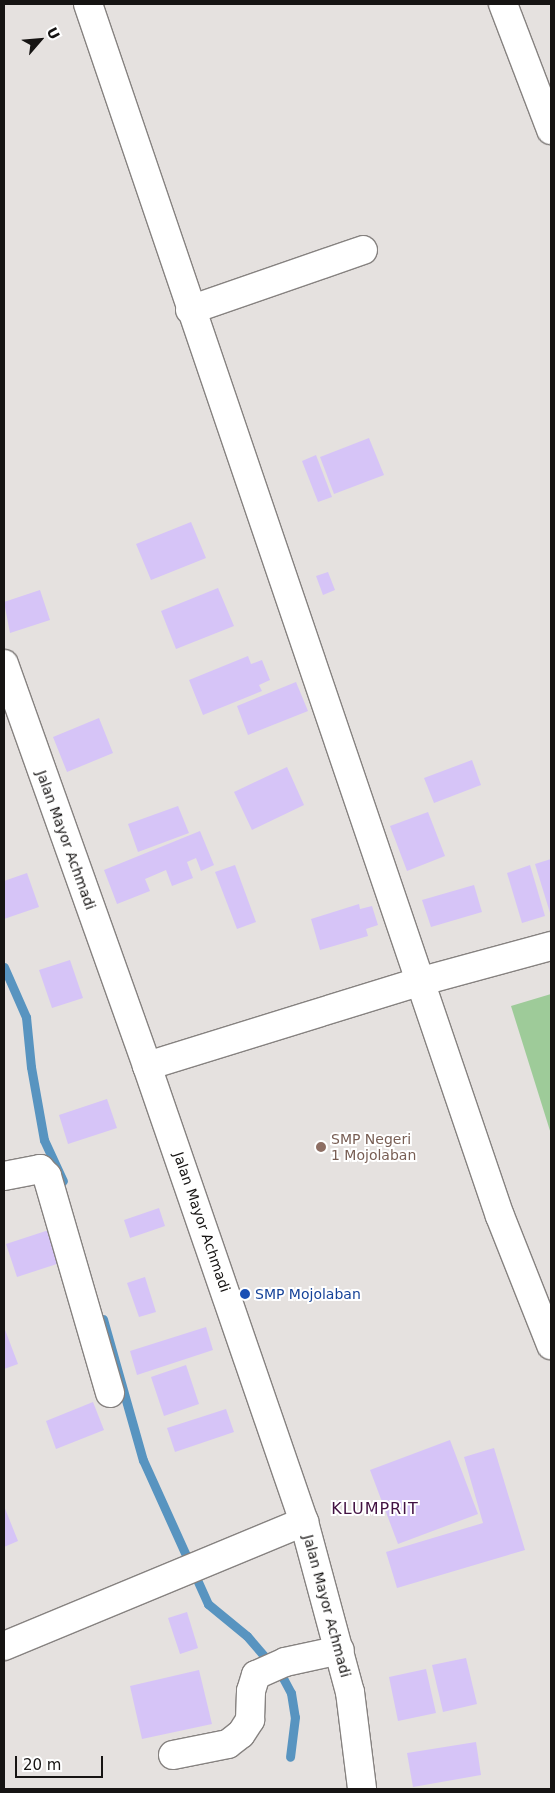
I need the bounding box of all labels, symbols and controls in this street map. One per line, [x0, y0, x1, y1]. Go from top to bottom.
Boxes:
north arrow [15, 15, 65, 65]
text: U [44, 24, 63, 42]
street label: Jalan Mayor Achmadi [33, 768, 99, 912]
place label: SMP Negeri 1 Mojolaban [331, 1131, 416, 1164]
marker: SMP Negeri 1 Mojolaban [315, 1141, 327, 1153]
street label: Jalan Mayor Achmadi [170, 1150, 234, 1294]
place label: SMP Mojolaban [255, 1286, 361, 1302]
marker: SMP Mojolaban [239, 1288, 251, 1300]
district label: KLUMPRIT [330, 1499, 420, 1519]
street label: Jalan Mayor Achmadi [300, 1533, 354, 1679]
scale bar [18, 1746, 105, 1778]
text: 20 m [23, 1756, 61, 1774]

